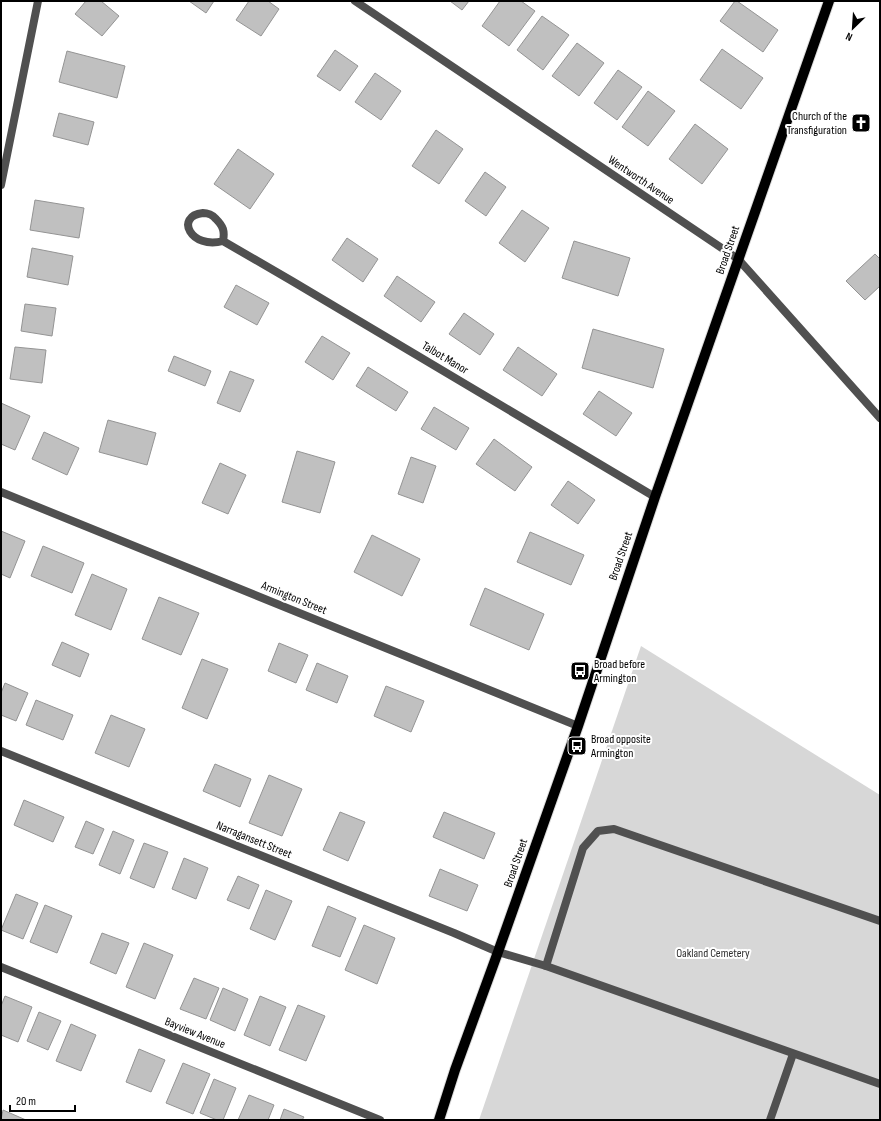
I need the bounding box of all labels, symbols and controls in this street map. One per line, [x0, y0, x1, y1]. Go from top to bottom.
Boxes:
north arrow [833, 8, 873, 48]
text: N [843, 29, 854, 44]
place label: Church of the Transfiguration [787, 109, 847, 138]
church icon: Church of the Transfiguration [850, 112, 872, 134]
street label: Wentworth Avenue [605, 152, 677, 208]
street label: Broad Street [713, 223, 743, 276]
street label: Talbot Manor [419, 338, 472, 378]
street label: Broad Street [606, 529, 636, 582]
street label: Armington Street [258, 578, 329, 618]
place label: Broad before Armington [593, 657, 645, 686]
bus stop icon: Broad before Armington [569, 660, 591, 682]
place label: Broad opposite Armington [590, 732, 651, 761]
bus stop icon: Broad opposite Armington [566, 735, 588, 757]
street label: Narragansett Street [214, 818, 294, 862]
street label: Broad Street [501, 836, 531, 889]
park label: Oakland Cemetery [676, 946, 750, 961]
street label: Bayview Avenue [162, 1014, 228, 1052]
scale bar [10, 1087, 75, 1113]
text: 20 m [16, 1094, 36, 1109]

